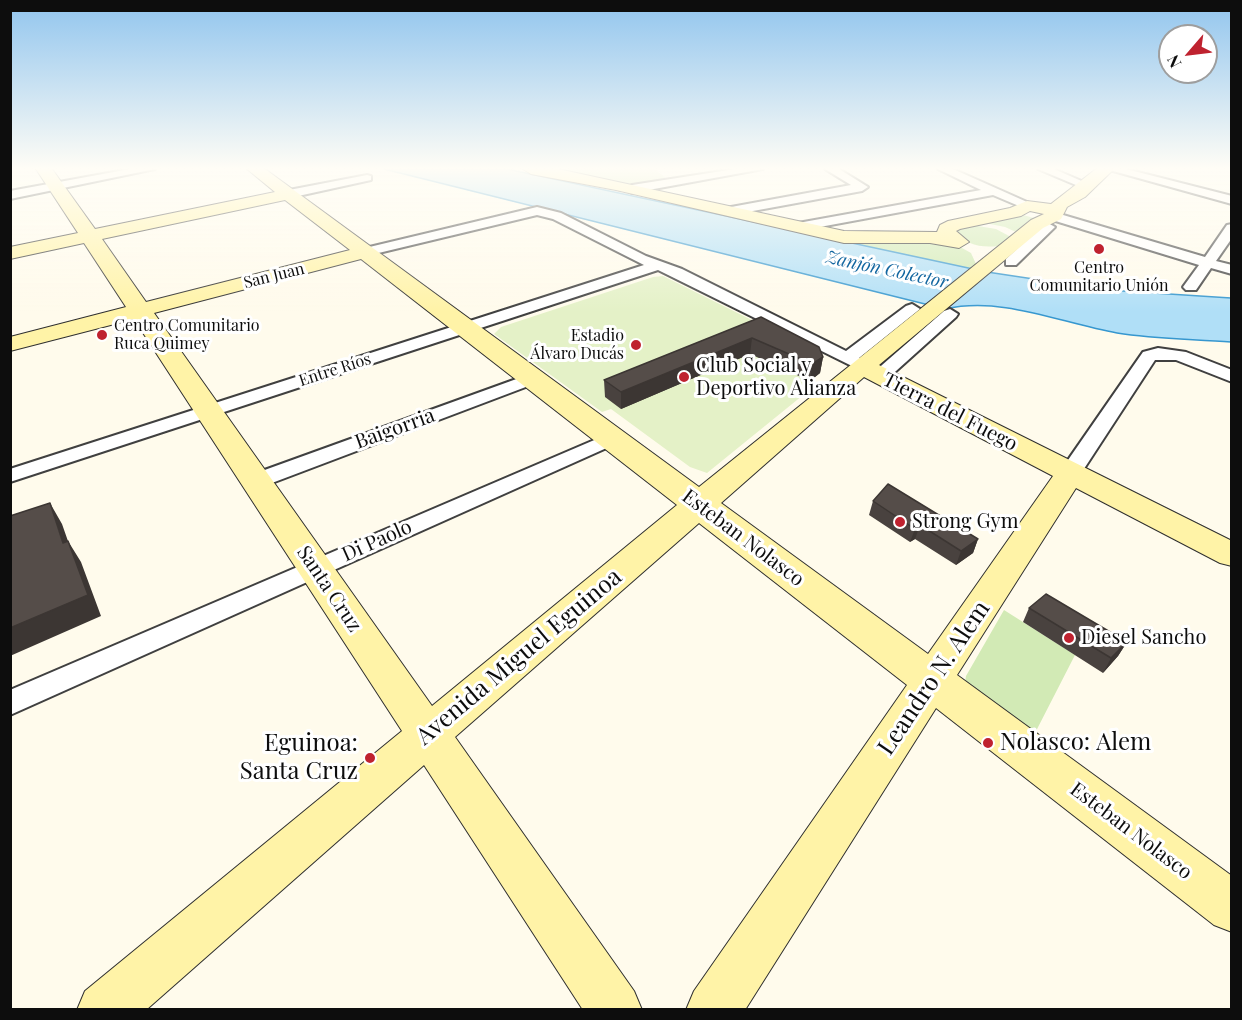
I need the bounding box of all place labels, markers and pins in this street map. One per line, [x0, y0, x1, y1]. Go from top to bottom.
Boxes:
marker: Centro Comunitario Unión [1092, 242, 1106, 256]
place label: Centro Comunitario Unión [1030, 258, 1168, 296]
place label: Centro Comunitario Ruca Quimey [114, 316, 260, 354]
place label: Estadio Álvaro Ducás [530, 326, 624, 364]
marker: Centro Comunitario Ruca Quimey [95, 328, 109, 342]
marker: Estadio Álvaro Ducás [629, 338, 643, 352]
place label: Club Social y Deportivo Alianza [696, 354, 856, 401]
marker: Club Social y Deportivo Alianza [677, 370, 691, 384]
place label: Strong Gym [912, 510, 1018, 534]
marker: Strong Gym [893, 515, 907, 529]
place label: Diesel Sancho [1081, 626, 1206, 650]
marker: Diesel Sancho [1062, 631, 1076, 645]
place label: Nolasco: Alem [1000, 729, 1151, 757]
place label: Eguinoa: Santa Cruz [240, 730, 358, 786]
marker: Nolasco: Alem [981, 736, 995, 750]
marker: Eguinoa: Santa Cruz [363, 751, 377, 765]

